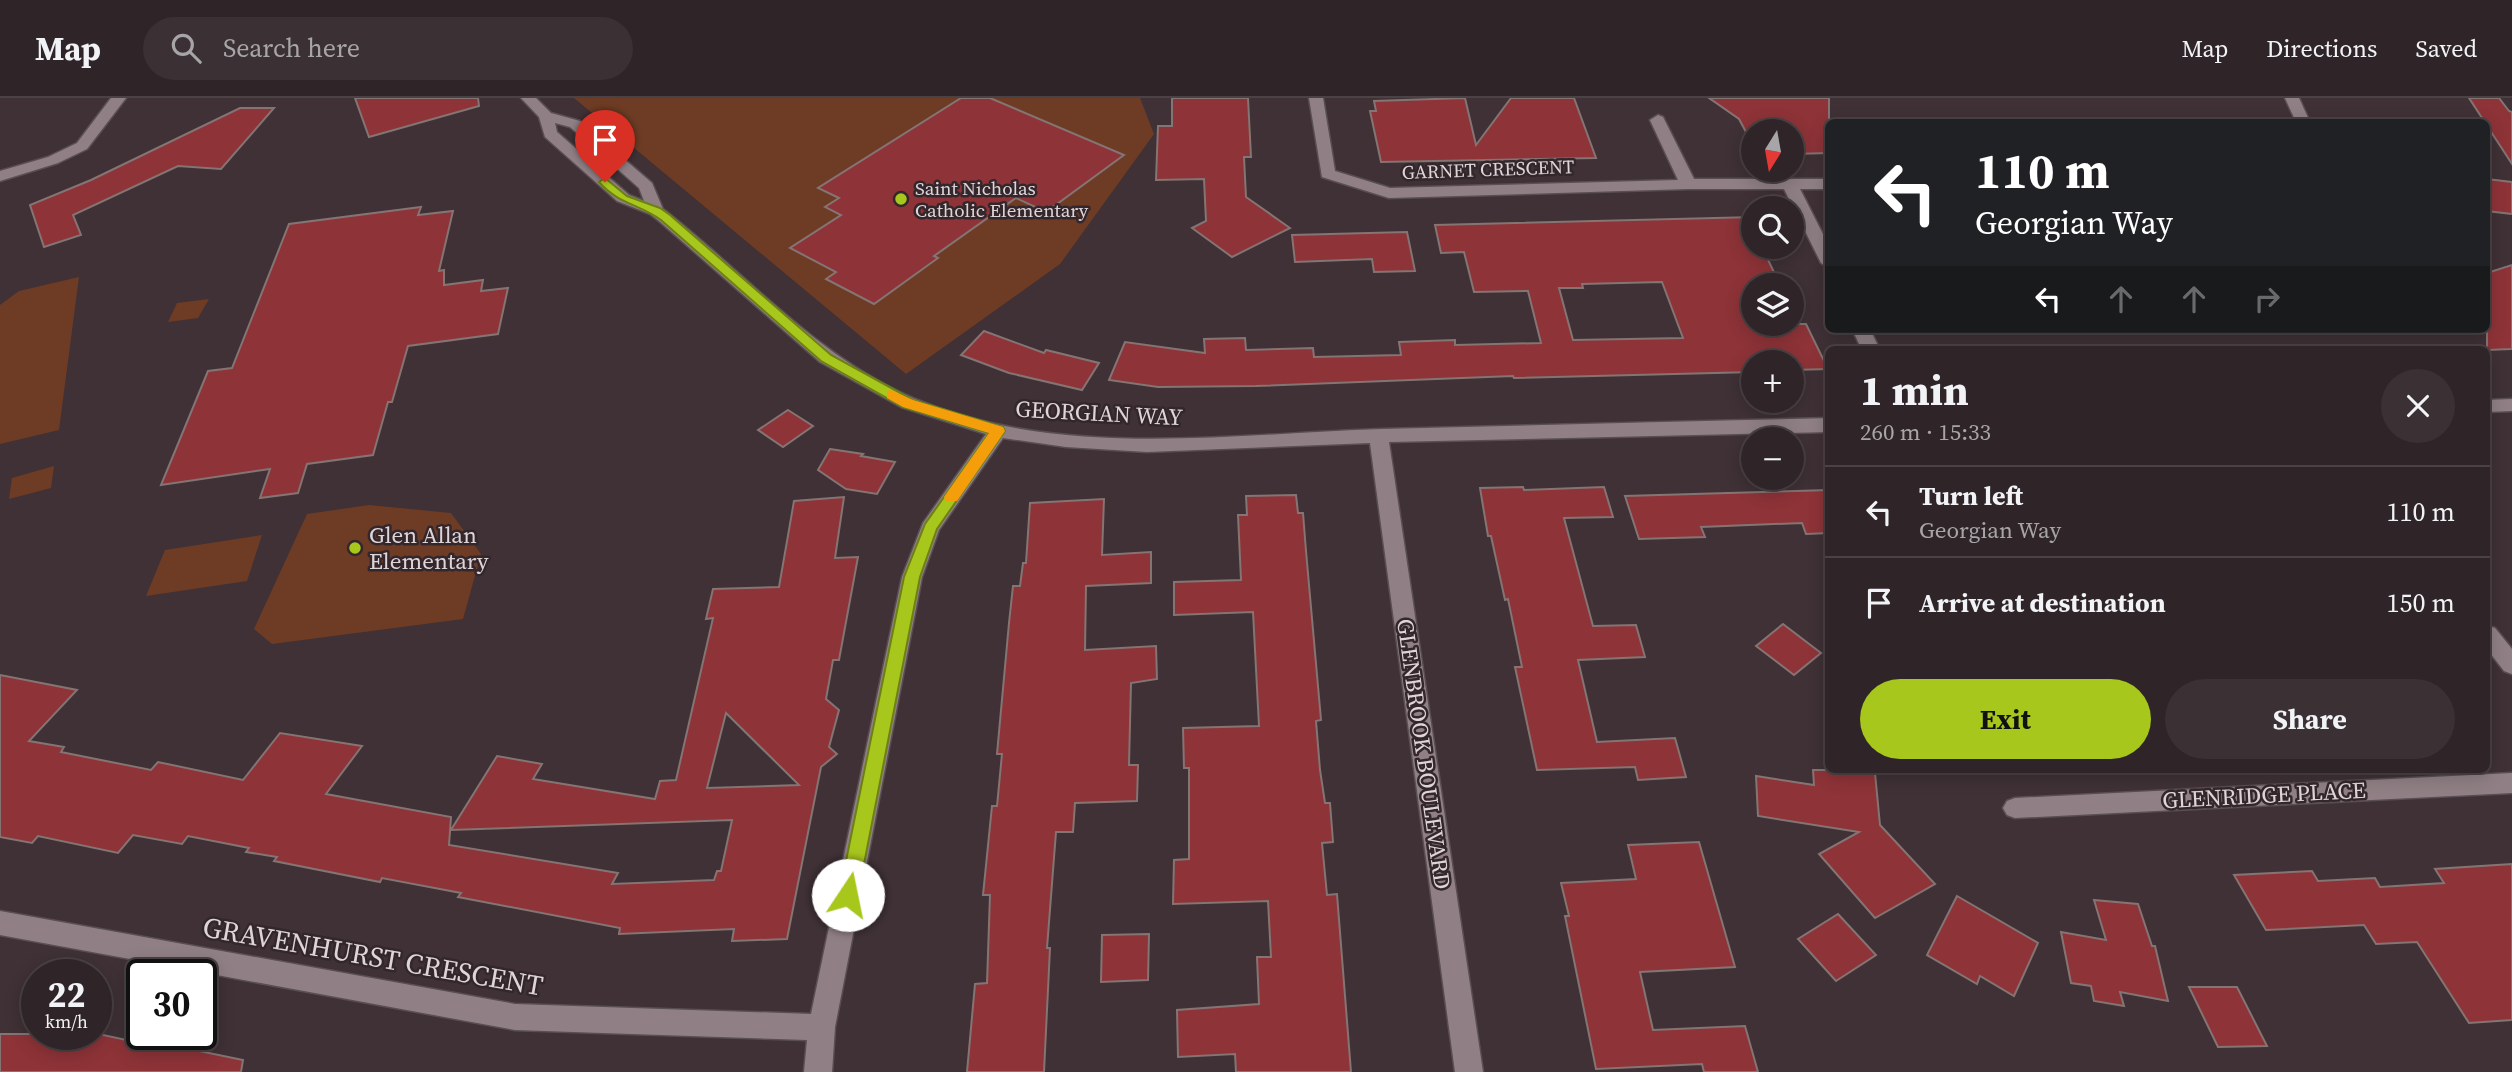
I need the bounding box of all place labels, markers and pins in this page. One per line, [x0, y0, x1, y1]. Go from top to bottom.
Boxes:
pin [575, 110, 635, 182]
place label: Saint Nicholas Catholic Elementary [915, 175, 1089, 223]
marker: Saint Nicholas Catholic Elementary [893, 191, 909, 207]
place label: Glen Allan Elementary [369, 519, 489, 577]
marker: Glen Allan Elementary [347, 540, 363, 556]

